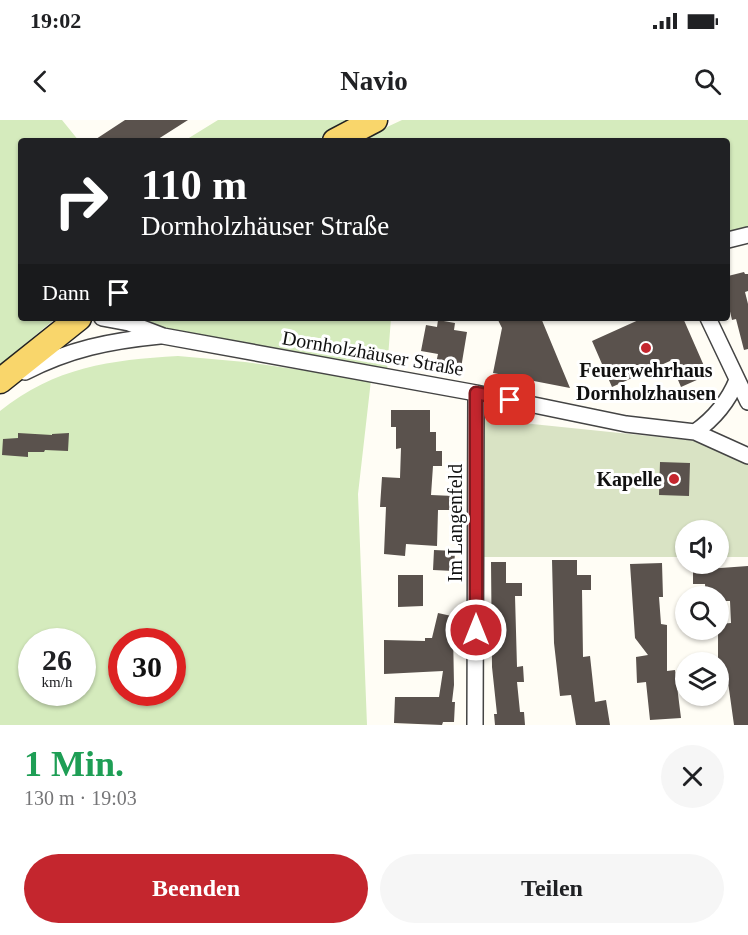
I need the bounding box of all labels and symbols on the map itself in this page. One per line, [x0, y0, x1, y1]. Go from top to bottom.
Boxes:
street label: Dornholzhäuser Straße [281, 326, 466, 380]
marker: Feuerwehrhaus Dornholzhausen [639, 341, 653, 355]
place label: Feuerwehrhaus Dornholzhausen [576, 359, 716, 404]
pin [484, 374, 535, 425]
street label: Im Langenfeld [444, 464, 467, 582]
place label: Kapelle [596, 468, 662, 491]
marker: Kapelle [667, 472, 681, 486]
position arrow [444, 598, 508, 662]
speed limit sign: 30 [108, 628, 186, 706]

